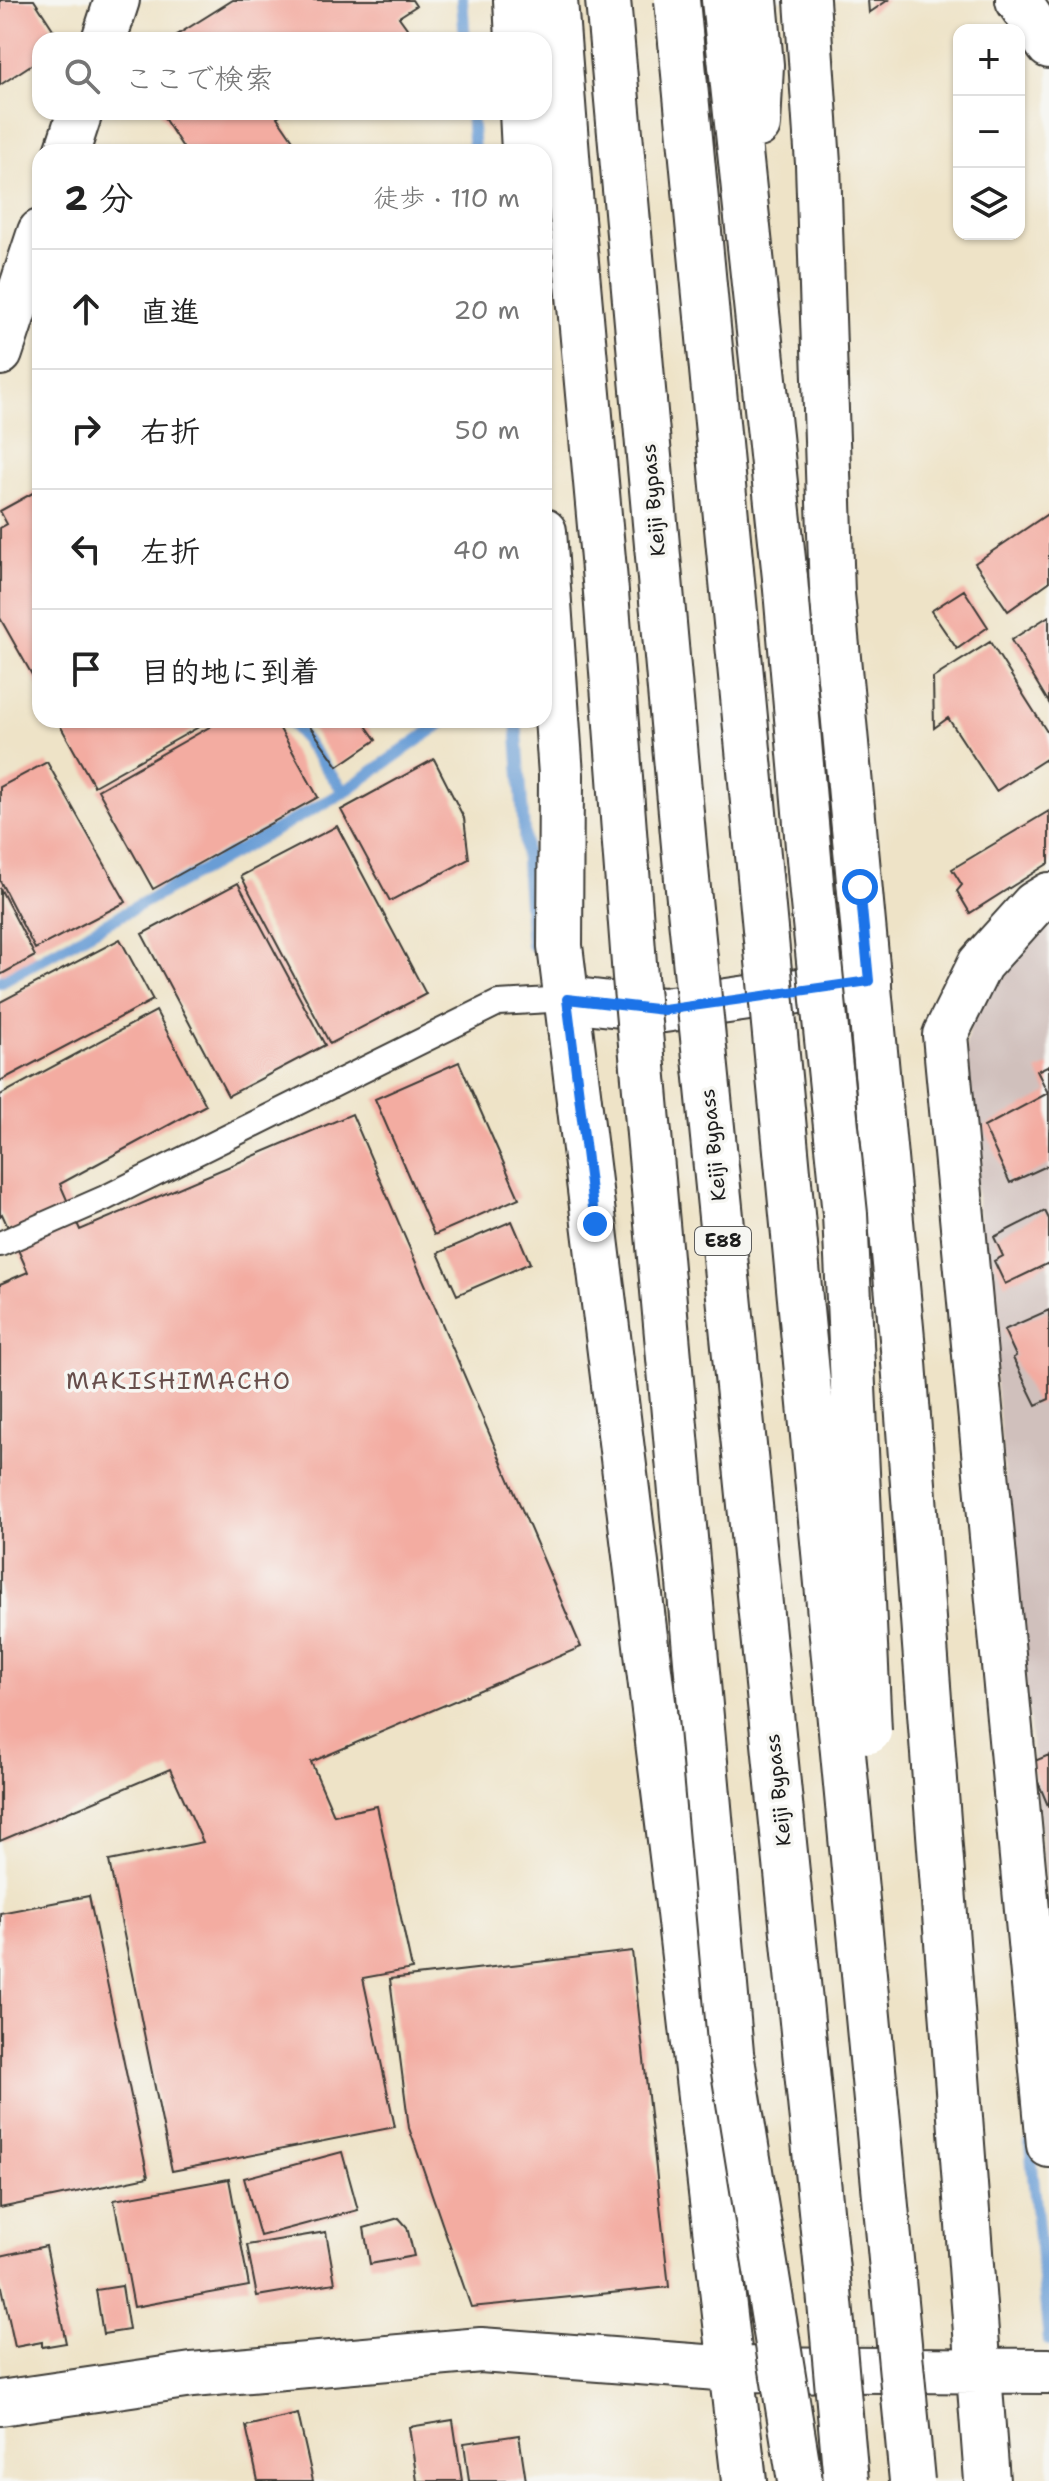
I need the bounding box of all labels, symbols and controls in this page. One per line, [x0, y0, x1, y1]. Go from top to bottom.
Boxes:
map controls [953, 24, 1025, 240]
button: + [953, 24, 1025, 96]
search box [32, 32, 552, 120]
icon: search [60, 54, 104, 98]
text: ここで検索 [124, 58, 274, 99]
button: − [953, 96, 1025, 168]
button: layers [953, 168, 1025, 240]
text: 2 分 [64, 175, 134, 221]
text: 徒歩 · 110 m [373, 180, 520, 215]
icon: ahead [64, 287, 108, 331]
text: 直進 [140, 291, 200, 332]
text: 20 m [453, 292, 520, 327]
icon: right [64, 407, 108, 451]
text: 右折 [140, 411, 200, 452]
text: 50 m [455, 412, 520, 447]
street label: Keiji Bypass [635, 443, 671, 557]
icon: left [64, 527, 108, 571]
text: 左折 [140, 531, 200, 572]
text: 40 m [453, 532, 520, 567]
icon: arrive [64, 647, 108, 691]
text: 目的地に到着 [140, 651, 320, 692]
route start [842, 869, 878, 905]
street label: Keiji Bypass [694, 1087, 732, 1203]
route end [577, 1206, 613, 1242]
road number: E88 [695, 1227, 751, 1255]
district label: MAKISHIMACHO [66, 1365, 292, 1397]
street label: Keiji Bypass [759, 1732, 797, 1848]

